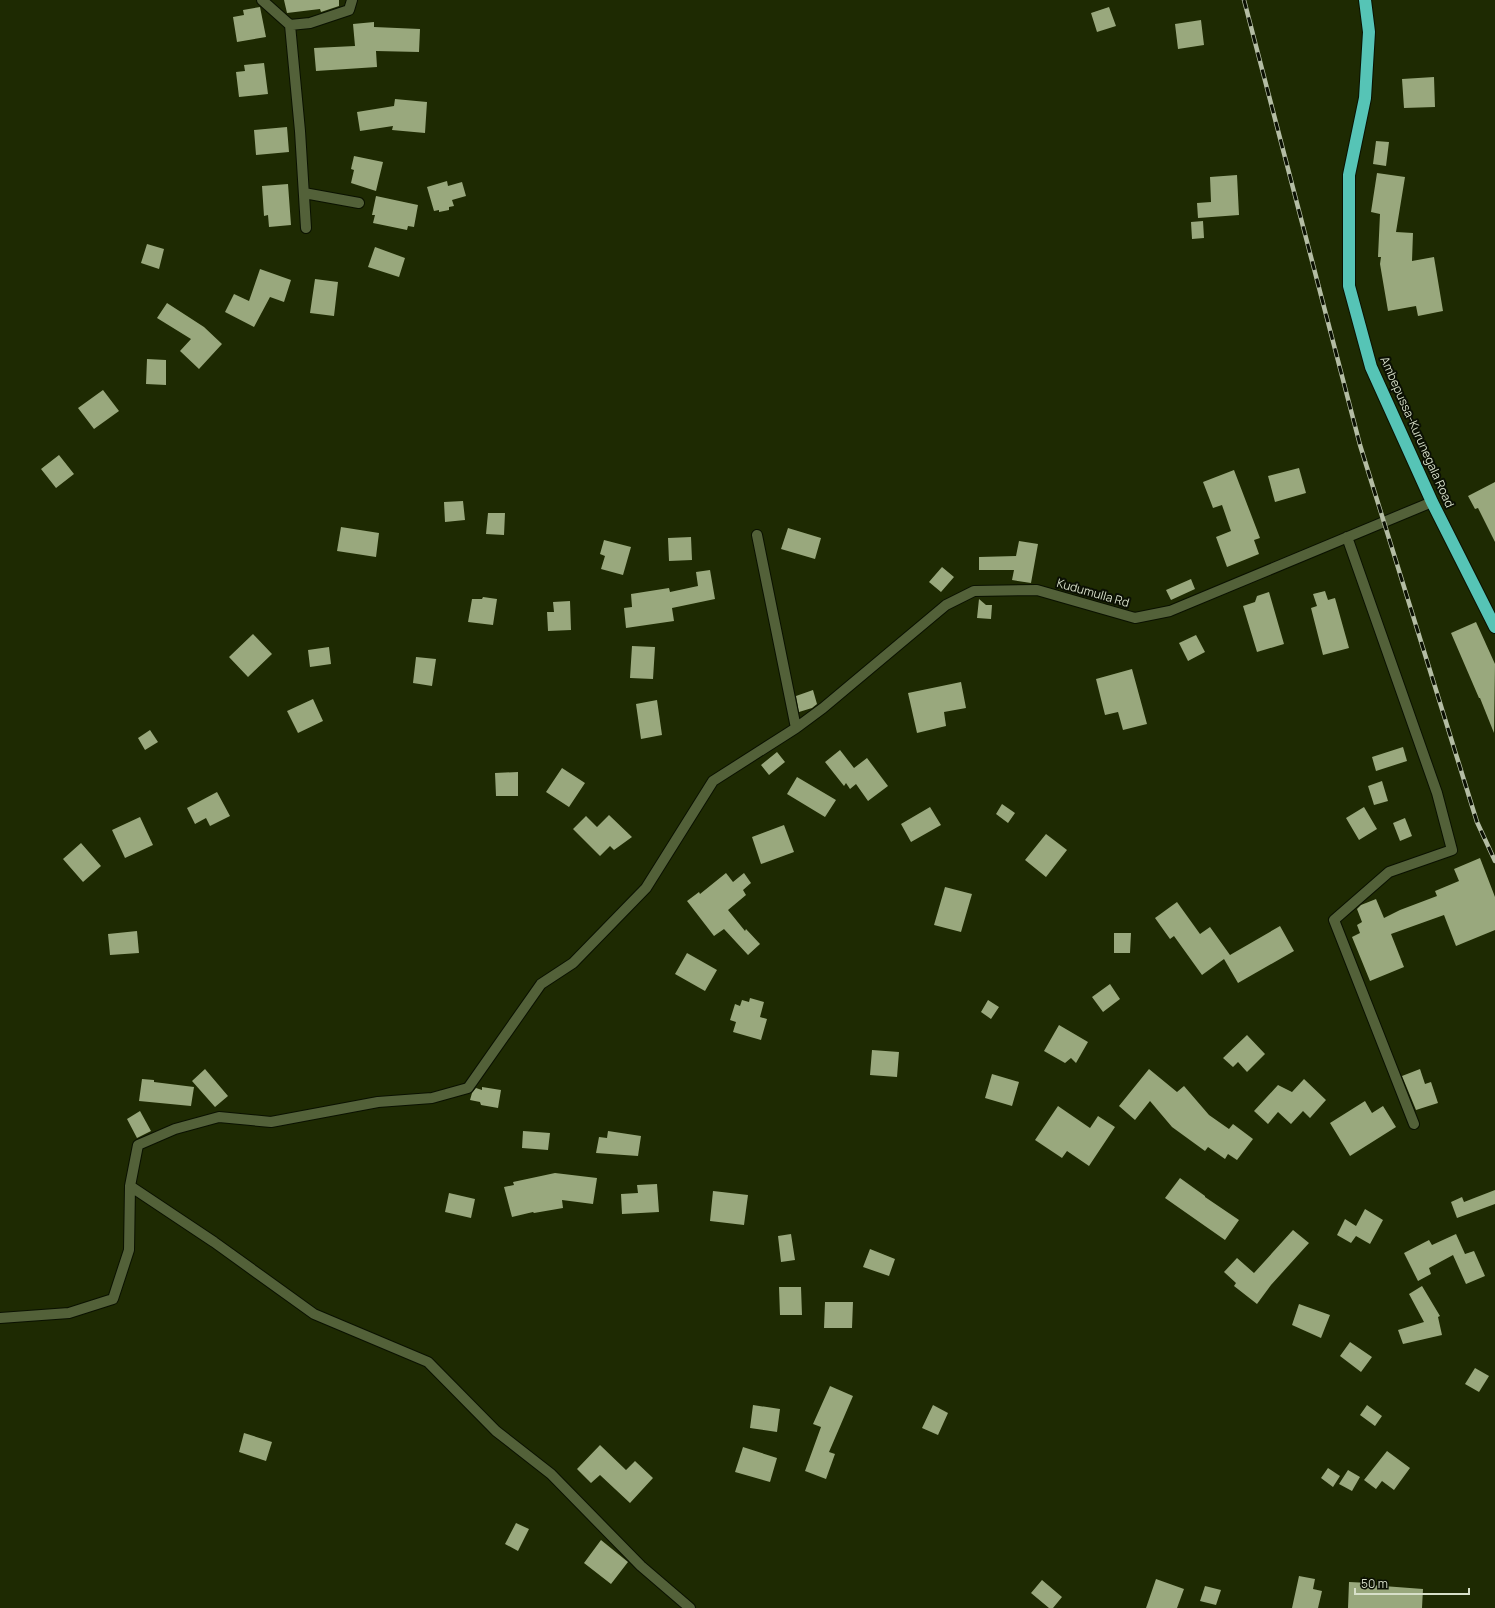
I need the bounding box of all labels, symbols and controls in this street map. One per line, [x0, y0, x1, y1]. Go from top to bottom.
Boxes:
street label: Ambepussa-Kurunegala Road [1376, 354, 1459, 510]
street label: Kudumulla Rd [1055, 574, 1131, 611]
scale bar [1355, 1570, 1469, 1596]
text: 50 m [1361, 1575, 1388, 1592]

